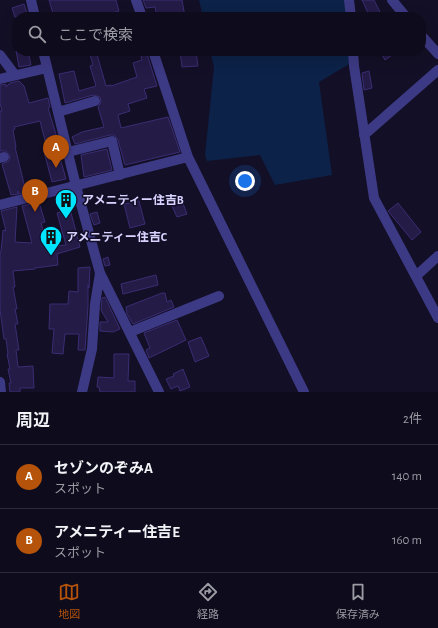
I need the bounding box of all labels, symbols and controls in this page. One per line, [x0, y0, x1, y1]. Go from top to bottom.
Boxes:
search box [12, 12, 426, 56]
icon: search [26, 23, 48, 45]
text: ここで検索 [58, 28, 133, 43]
pin: A [43, 135, 69, 168]
your location [235, 171, 255, 191]
pin: B [22, 179, 48, 212]
building icon: アメニティー住吉B [53, 187, 79, 220]
place label: アメニティー住吉B [82, 194, 184, 206]
building icon: アメニティー住吉C [38, 224, 64, 257]
place label: アメニティー住吉C [66, 231, 168, 243]
text: 周辺 [16, 412, 50, 429]
text: 2件 [403, 413, 422, 426]
text: セゾンのぞみA [54, 461, 153, 476]
text: A [25, 470, 33, 483]
text: 140 m [392, 470, 422, 483]
text: スポット [54, 483, 106, 496]
text: アメニティー住吉E [54, 525, 180, 540]
text: B [25, 534, 33, 547]
text: 160 m [392, 534, 422, 547]
text: スポット [54, 547, 106, 560]
tab: 地図 [58, 581, 80, 621]
tab: 経路 [197, 581, 219, 621]
tab: 保存済み [336, 581, 380, 621]

